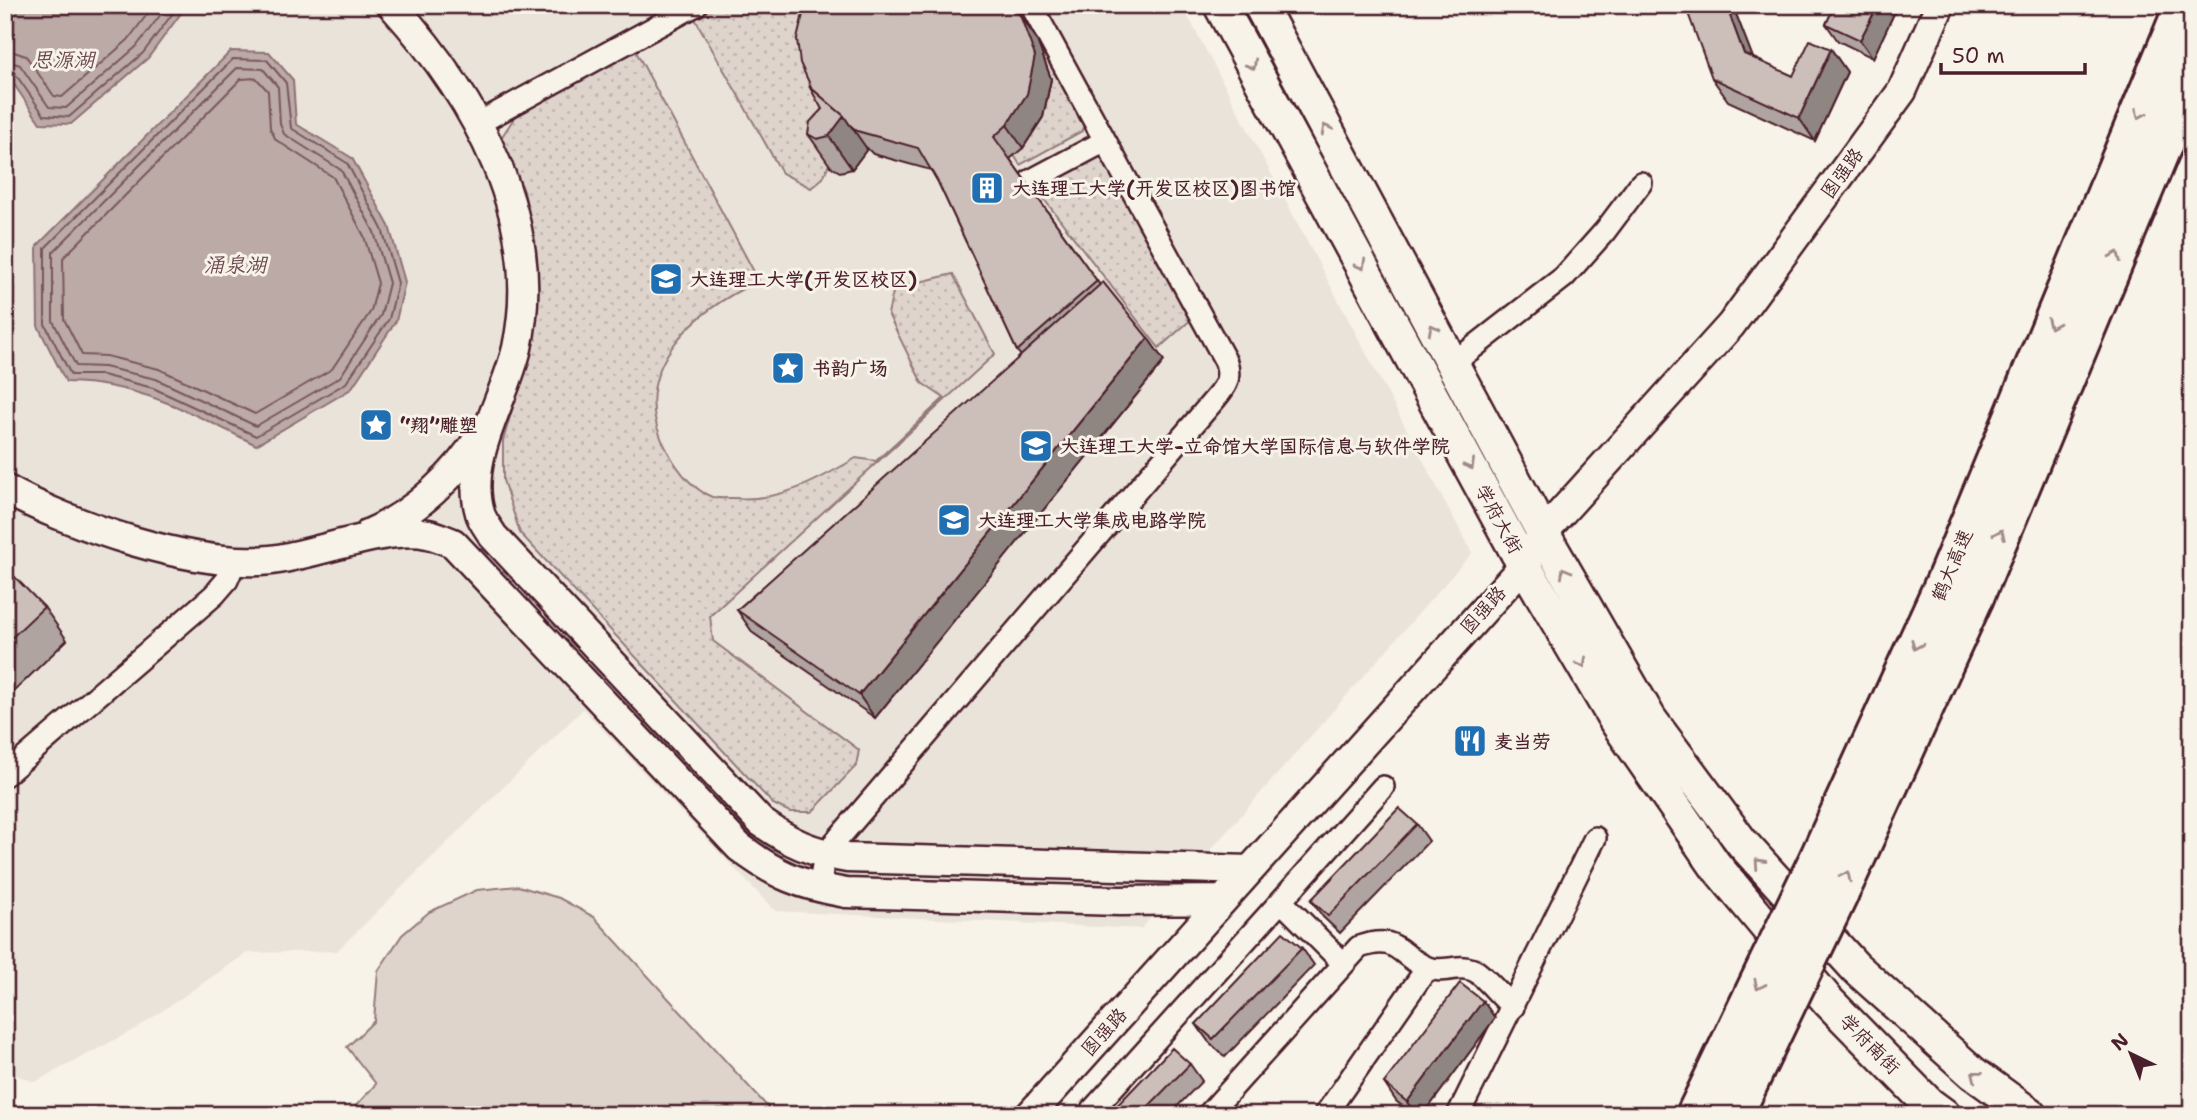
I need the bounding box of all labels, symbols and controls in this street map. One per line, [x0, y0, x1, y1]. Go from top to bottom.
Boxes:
scale bar [1941, 32, 2085, 76]
text: 50 m [1952, 42, 2005, 70]
water label: 思源湖 [32, 46, 96, 74]
one-way arrow [1244, 58, 1258, 70]
one-way arrow [2134, 106, 2148, 119]
one-way arrow [1321, 124, 1334, 136]
street label: 图强路 [1815, 143, 1869, 203]
building icon: 大连理工大学(开发区校区)图书馆 [968, 169, 1006, 207]
place label: 大连理工大学(开发区校区)图书馆 [1012, 176, 1296, 201]
water label: 涌泉湖 [204, 251, 268, 279]
one-way arrow [2108, 251, 2122, 263]
one-way arrow [1353, 258, 1366, 270]
school or university icon: 大连理工大学(开发区校区) [647, 260, 685, 298]
place label: 大连理工大学(开发区校区) [690, 267, 917, 292]
one-way arrow [2047, 317, 2061, 329]
one-way arrow [1428, 324, 1442, 337]
place icon: 书韵广场 [769, 349, 807, 387]
place label: 书韵广场 [812, 356, 888, 381]
place icon: “翔”雕塑 [357, 406, 395, 444]
place label: “翔”雕塑 [400, 413, 478, 438]
school or university icon: 大连理工大学-立命馆大学国际信息与软件学院 [1017, 427, 1055, 465]
place label: 大连理工大学-立命馆大学国际信息与软件学院 [1060, 434, 1450, 459]
one-way arrow [1461, 458, 1475, 470]
street label: 学府大街 [1470, 480, 1528, 558]
school or university icon: 大连理工大学集成电路学院 [935, 501, 973, 539]
place label: 大连理工大学集成电路学院 [978, 508, 1206, 533]
street label: 鹤大高速 [1926, 525, 1978, 605]
one-way arrow [1992, 529, 2006, 541]
one-way arrow [1561, 567, 1574, 580]
street label: 图强路 [1455, 580, 1511, 640]
one-way arrow [1911, 638, 1925, 650]
one-way arrow [1573, 655, 1586, 668]
restaurant icon: 麦当劳 [1451, 722, 1489, 760]
place label: 麦当劳 [1494, 729, 1551, 754]
one-way arrow [1755, 858, 1768, 871]
one-way arrow [1838, 871, 1852, 883]
one-way arrow [1753, 978, 1767, 990]
street label: 图强路 [1076, 1002, 1132, 1062]
street label: 学府南街 [1834, 1008, 1906, 1080]
north arrow [2096, 1018, 2166, 1088]
text: N [2106, 1028, 2134, 1056]
one-way arrow [1971, 1070, 1984, 1083]

